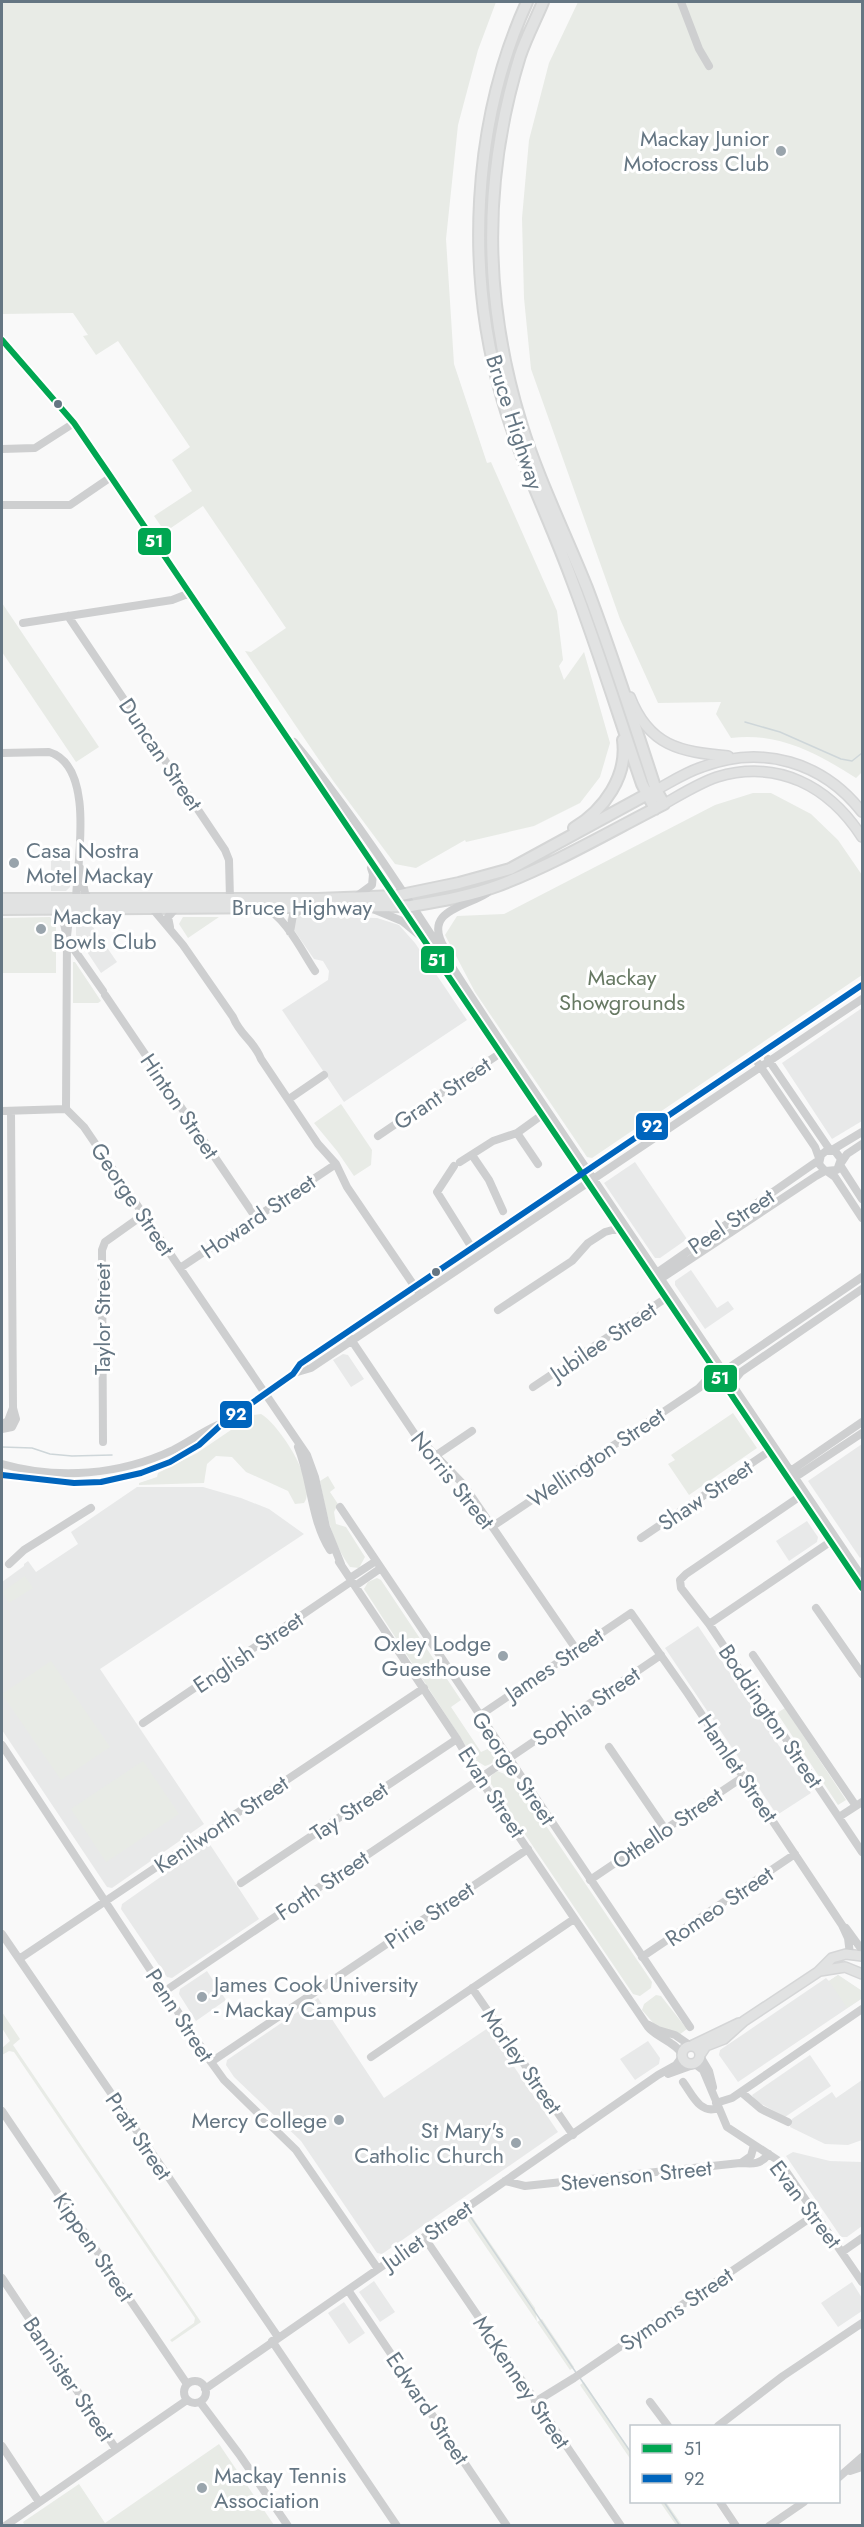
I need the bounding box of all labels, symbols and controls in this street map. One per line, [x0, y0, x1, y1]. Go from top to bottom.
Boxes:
place label: Mackay Junior Motocross Club [624, 122, 769, 179]
marker: Mackay Junior Motocross Club [774, 144, 788, 158]
street label: Bruce Highway [478, 350, 552, 494]
unlabelled marker [52, 398, 64, 410]
line badge: 51 [137, 527, 172, 556]
text: 51 [145, 530, 163, 553]
street label: Duncan Street [111, 691, 211, 817]
place label: Casa Nostra Motel Mackay [26, 834, 153, 891]
marker: Casa Nostra Motel Mackay [7, 856, 21, 870]
street label: Bruce Highway [232, 891, 372, 923]
place label: Mackay Bowls Club [53, 900, 157, 957]
marker: Mackay Bowls Club [34, 922, 48, 936]
line badge: 51 [420, 945, 455, 974]
text: 51 [428, 949, 446, 972]
park label: Mackay Showgrounds [559, 961, 685, 1018]
street label: Hinton Street [133, 1047, 227, 1166]
street label: Grant Street [387, 1048, 498, 1137]
line badge: 92 [635, 1112, 669, 1141]
text: 92 [641, 1115, 663, 1138]
street label: George Street [83, 1136, 183, 1263]
street label: Howard Street [194, 1165, 322, 1266]
street label: Peel Street [681, 1180, 781, 1262]
street label: Taylor Street [86, 1262, 118, 1375]
unlabelled marker [430, 1266, 442, 1278]
street label: Jubilee Street [541, 1293, 663, 1390]
line badge: 51 [703, 1364, 738, 1393]
text: 51 [711, 1367, 729, 1390]
street label: Wellington Street [521, 1399, 672, 1515]
line badge: 92 [219, 1400, 253, 1429]
text: 92 [225, 1403, 247, 1426]
street label: Norris Street [403, 1424, 503, 1536]
street label: Shaw Street [651, 1451, 759, 1539]
street label: English Street [187, 1603, 310, 1701]
street label: James Street [496, 1619, 610, 1710]
place label: Oxley Lodge Guesthouse [374, 1627, 491, 1684]
street label: Boddington Street [711, 1638, 831, 1795]
marker: Oxley Lodge Guesthouse [496, 1649, 510, 1663]
street label: Sophia Street [526, 1658, 647, 1754]
street label: George Street [464, 1705, 564, 1832]
street label: Hamlet Street [690, 1708, 786, 1829]
street label: Evan Street [451, 1740, 534, 1845]
street label: Kenilworth Street [148, 1767, 295, 1881]
street label: Tay Street [304, 1773, 395, 1849]
street label: Othello Street [606, 1779, 729, 1877]
street label: Forth Street [269, 1842, 375, 1928]
street label: Romeo Street [659, 1858, 780, 1954]
street label: Pirie Street [378, 1873, 481, 1957]
street label: Penn Street [138, 1962, 222, 2068]
place label: James Cook University - Mackay Campus [211, 1968, 418, 2025]
marker: James Cook University - Mackay Campus [195, 1990, 209, 2004]
street label: Morley Street [474, 2002, 571, 2121]
street label: Pratt Street [98, 2086, 180, 2187]
place label: Mercy College [191, 2104, 327, 2136]
marker: Mercy College [332, 2113, 346, 2127]
place label: St Mary's Catholic Church [354, 2114, 504, 2171]
marker: St Mary's Catholic Church [509, 2136, 523, 2150]
street label: Stevenson Street [559, 2151, 714, 2199]
street label: Evan Street [762, 2153, 850, 2255]
street label: Kippen Street [46, 2186, 143, 2308]
street label: Juliet Street [373, 2192, 479, 2279]
street label: Symons Street [613, 2259, 740, 2359]
street label: McKenney Street [466, 2309, 579, 2456]
street label: Bannister Street [16, 2310, 123, 2448]
street label: Edward Street [379, 2345, 478, 2471]
legend [630, 2425, 840, 2503]
text: 51 [684, 2436, 702, 2462]
place label: Mackay Tennis Association [214, 2459, 347, 2516]
text: 92 [684, 2466, 705, 2492]
marker: Mackay Tennis Association [195, 2481, 209, 2495]

